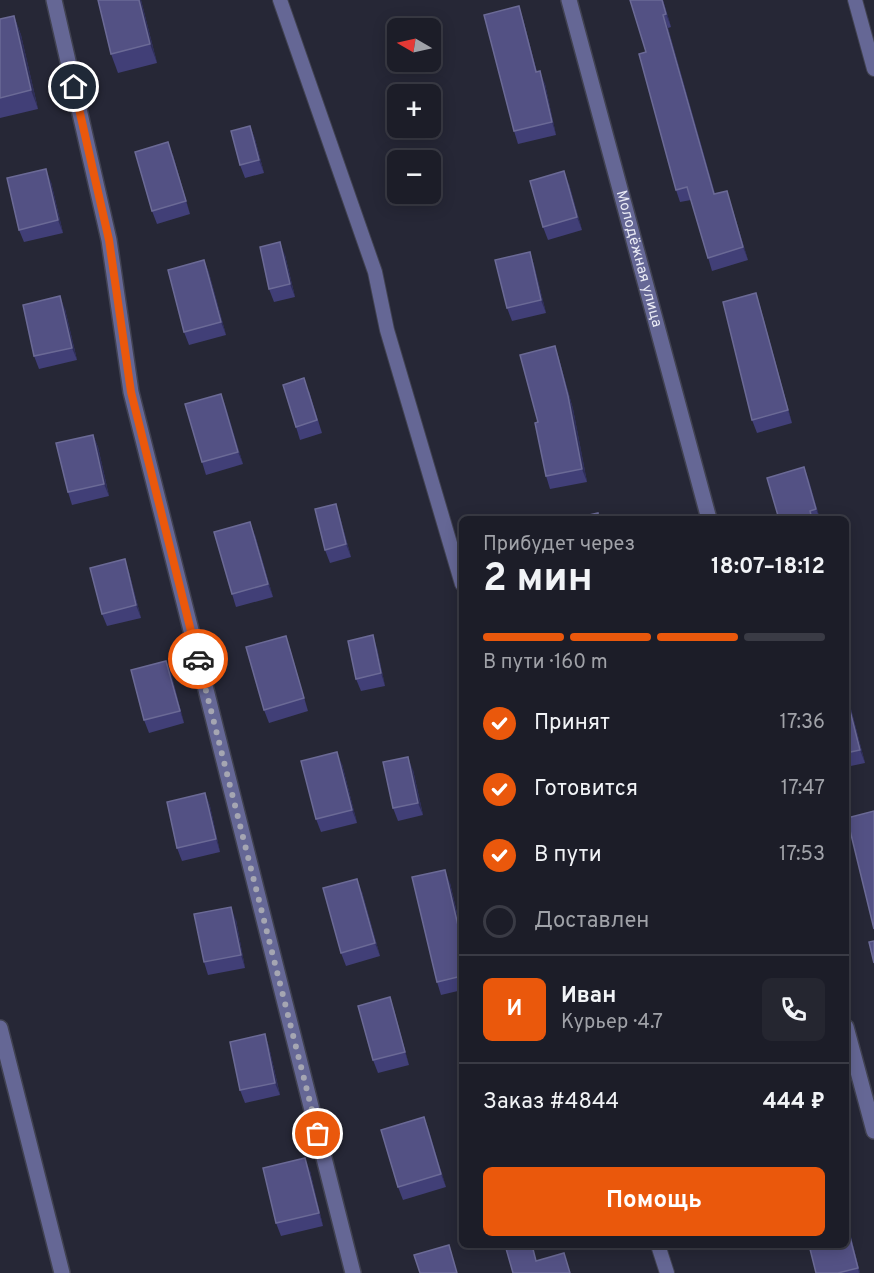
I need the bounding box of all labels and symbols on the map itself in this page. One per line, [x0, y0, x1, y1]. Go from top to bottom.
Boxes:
north arrow [387, 18, 441, 72]
pin [48, 61, 99, 112]
street label: Молодёжная улица [611, 188, 666, 329]
courier [168, 629, 228, 689]
pin [292, 1108, 343, 1159]

